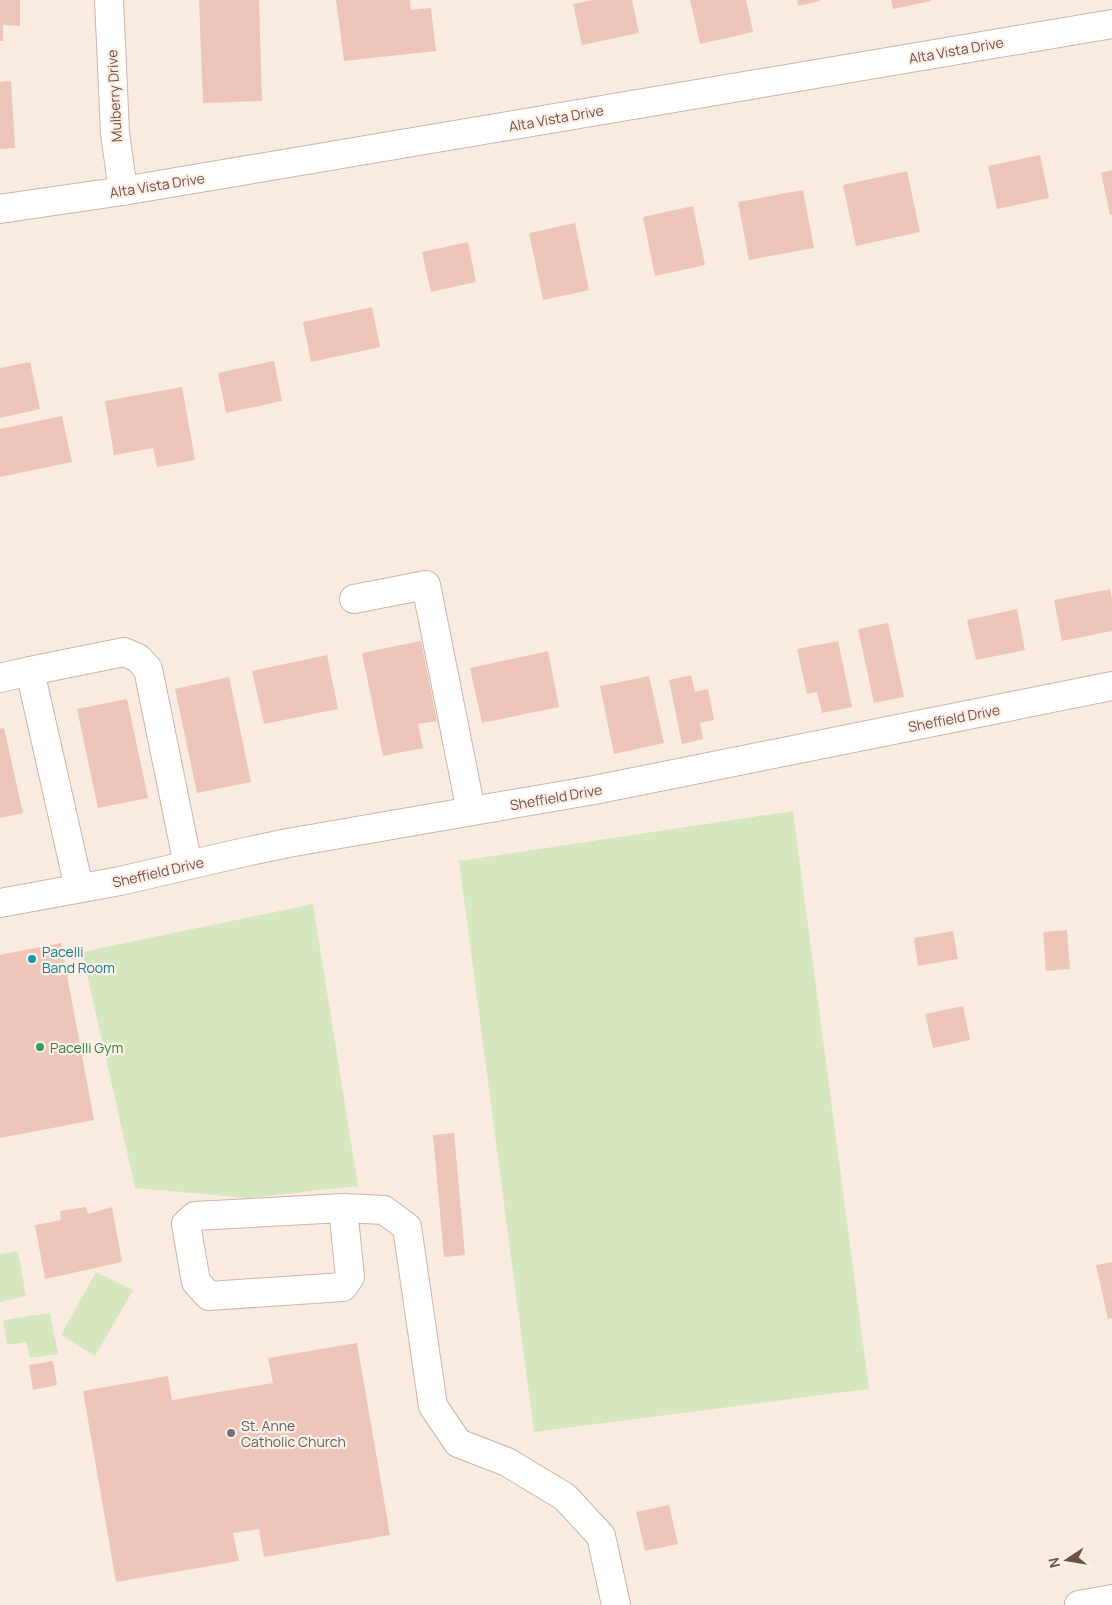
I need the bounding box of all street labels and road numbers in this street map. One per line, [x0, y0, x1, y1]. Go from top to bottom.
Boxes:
street label: Alta Vista Drive [907, 32, 1005, 68]
street label: Mulberry Drive [102, 49, 126, 143]
street label: Alta Vista Drive [507, 100, 605, 136]
street label: Alta Vista Drive [108, 168, 206, 202]
street label: Sheffield Drive [906, 700, 1002, 736]
street label: Sheffield Drive [508, 780, 604, 814]
street label: Sheffield Drive [110, 852, 206, 892]

